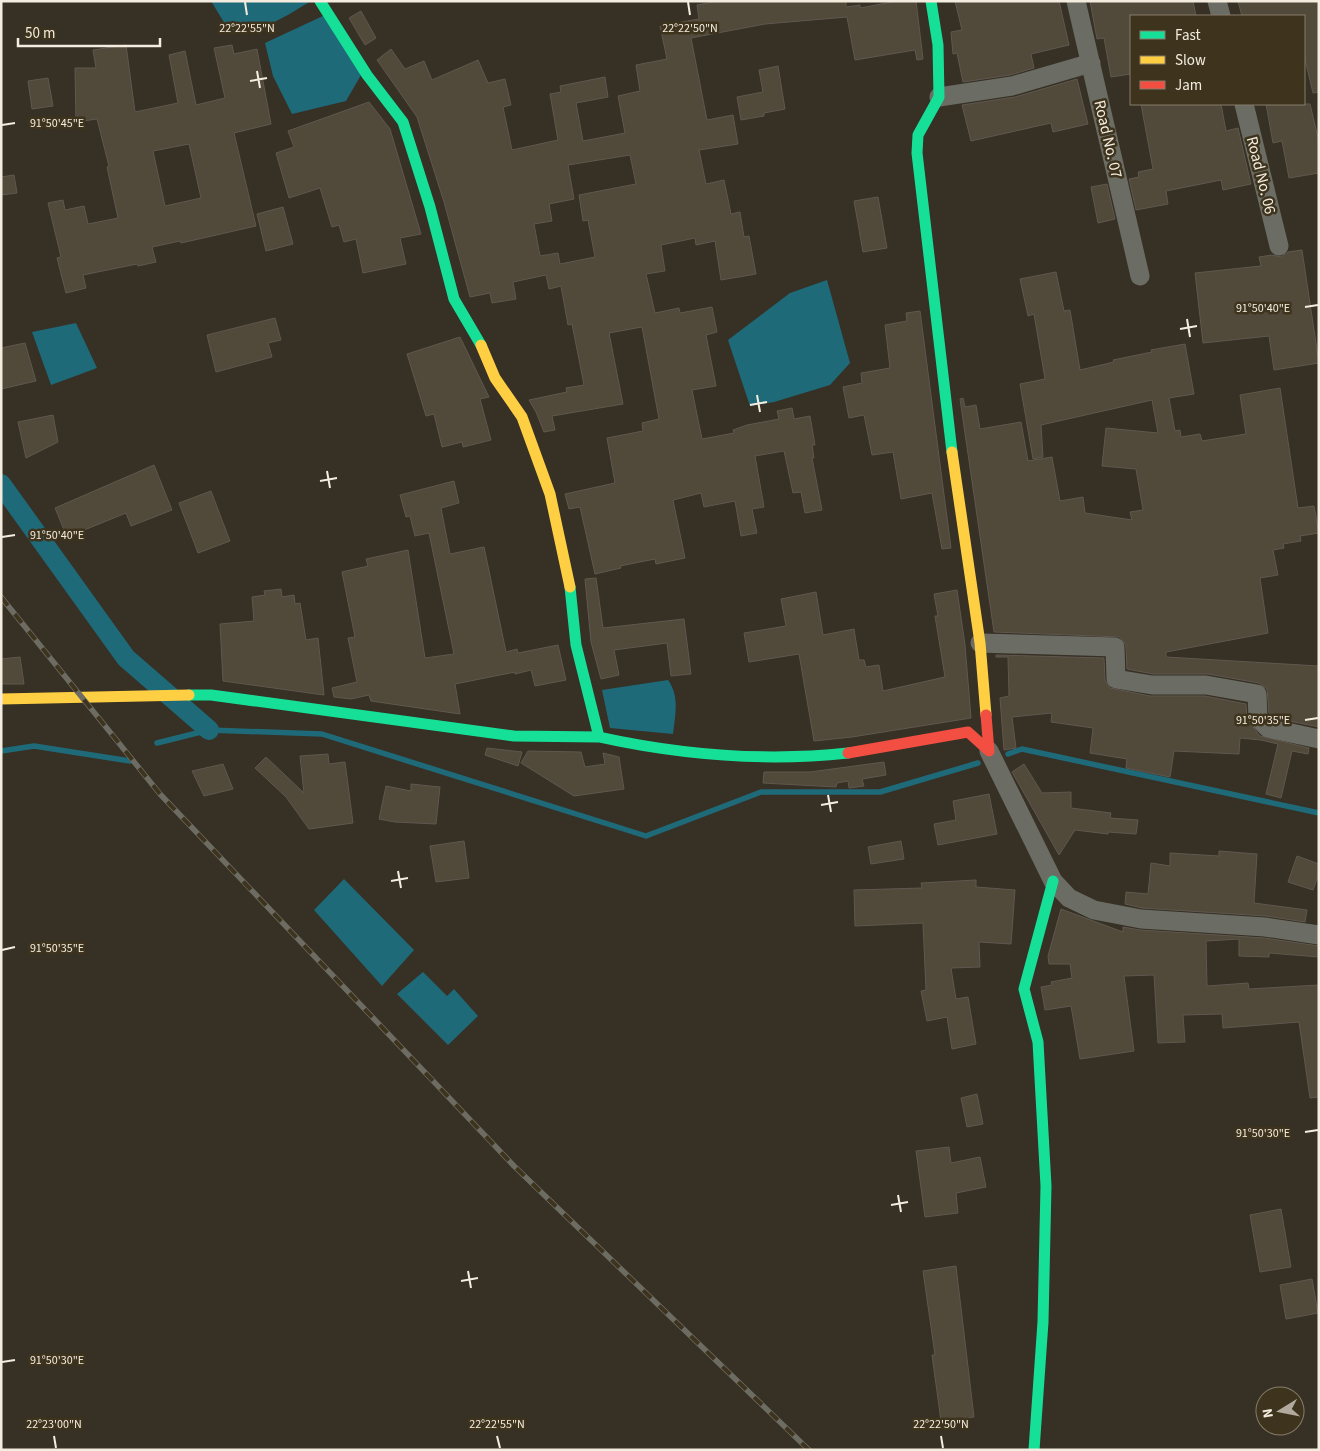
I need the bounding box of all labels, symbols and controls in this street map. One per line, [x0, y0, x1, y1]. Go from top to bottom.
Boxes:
scale bar [18, 15, 160, 47]
legend [1130, 15, 1305, 105]
text: 22°22'55"N [219, 20, 275, 37]
text: 22°22'50"N [662, 20, 718, 37]
text: 50 m [25, 23, 55, 44]
text: Fast [1175, 25, 1201, 46]
text: Slow [1175, 50, 1206, 71]
text: Jam [1175, 75, 1202, 96]
street label: Road No. 07 [1088, 98, 1128, 180]
text: 91°50'45"E [30, 115, 84, 132]
street label: Road No. 06 [1241, 134, 1281, 217]
text: 91°50'40"E [1236, 300, 1290, 317]
text: 91°50'40"E [30, 527, 84, 544]
text: 91°50'35"E [1236, 712, 1290, 729]
text: 91°50'35"E [30, 940, 84, 957]
text: 91°50'30"E [1236, 1125, 1290, 1142]
text: 91°50'30"E [30, 1352, 84, 1369]
north arrow [1255, 1386, 1305, 1436]
text: N [1258, 1407, 1279, 1419]
text: 22°23'00"N [26, 1416, 82, 1433]
text: 22°22'55"N [469, 1416, 525, 1433]
text: 22°22'50"N [913, 1416, 969, 1433]

